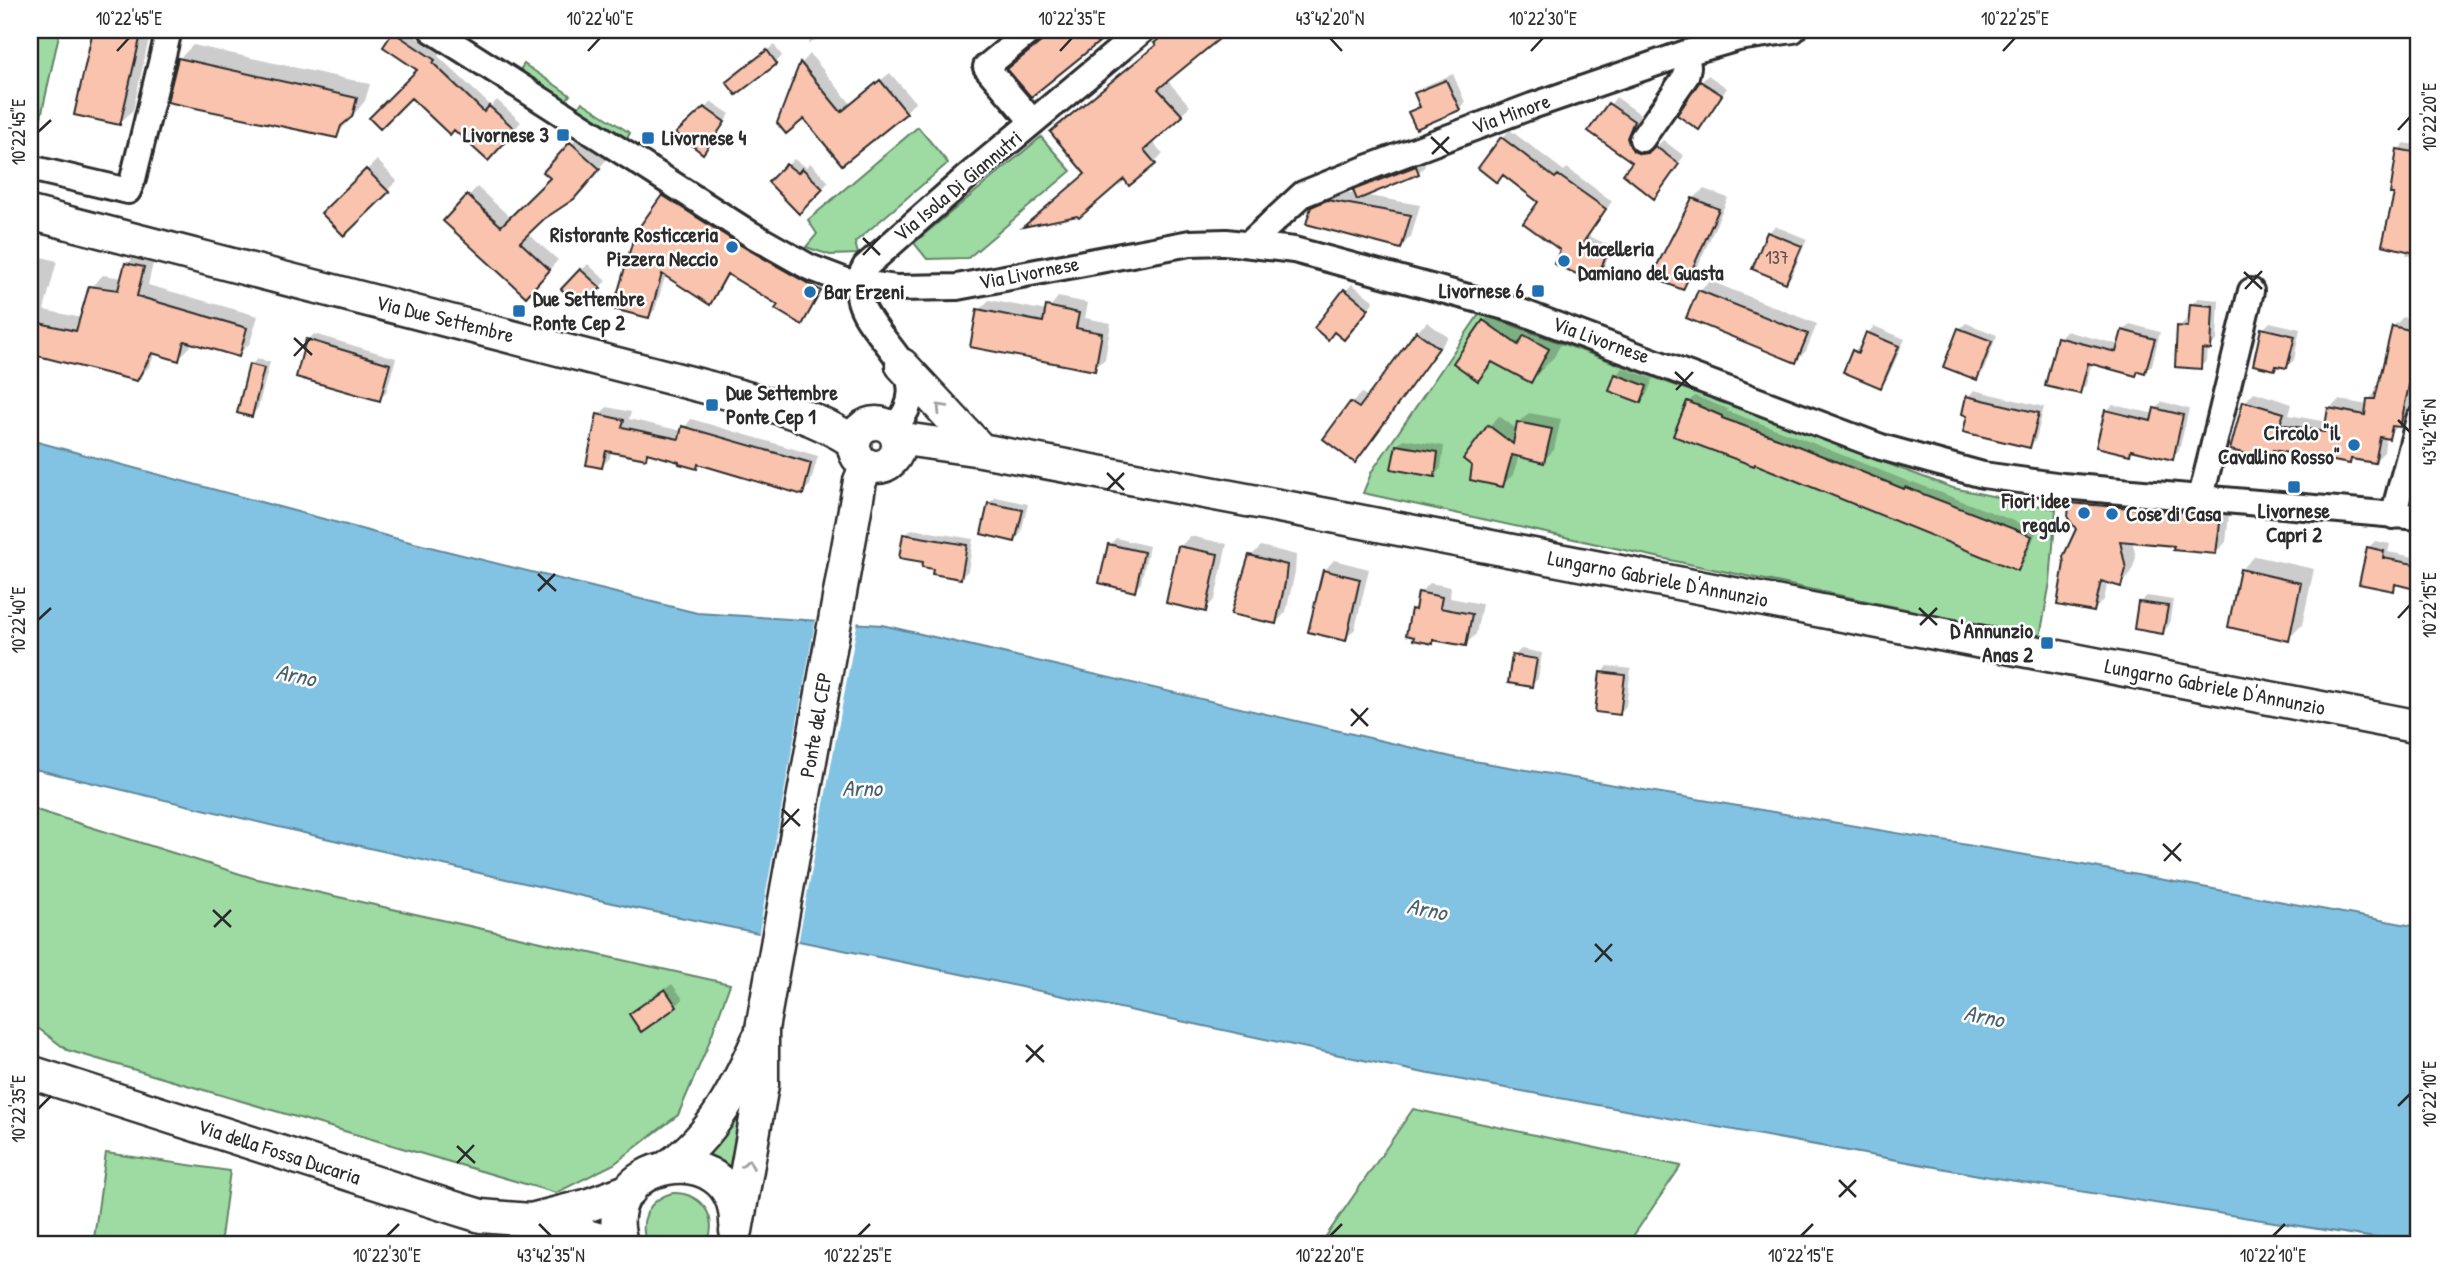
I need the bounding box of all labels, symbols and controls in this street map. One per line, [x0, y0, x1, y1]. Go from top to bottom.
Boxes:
text: 10°22'45"E [96, 6, 162, 31]
text: 10°22'40"E [567, 6, 633, 31]
text: 10°22'35"E [1038, 6, 1106, 31]
text: 43°42'20"N [1296, 6, 1364, 31]
text: 10°22'30"E [1509, 6, 1577, 31]
text: 10°22'25"E [1981, 6, 2049, 31]
text: 10°22'20"E [2417, 83, 2442, 151]
street label: Via Minore [1468, 86, 1554, 141]
text: 10°22'45"E [6, 99, 31, 165]
place label: Livornese 3 [463, 120, 550, 149]
place label: Livornese 4 [662, 123, 747, 152]
street label: Via Isola Di Giannutri [887, 123, 1028, 248]
marker: Livornese 3 [555, 127, 571, 143]
marker: Livornese 4 [640, 130, 656, 146]
place label: Ristorante Rosticceria Pizzera Neccio [550, 220, 719, 273]
place label: Macelleria Damiano del Guasta [1578, 234, 1724, 287]
marker: Ristorante Rosticceria Pizzera Neccio [724, 239, 740, 255]
house number: 137 [1765, 245, 1789, 270]
street label: Via Livornese [976, 249, 1081, 296]
marker: Macelleria Damiano del Guasta [1556, 253, 1572, 269]
place label: Livornese 6 [1439, 276, 1525, 305]
place label: Bar Erzeni [824, 277, 905, 306]
marker: Livornese 6 [1530, 283, 1546, 299]
place label: Due Settembre Ponte Cep 2 [533, 284, 645, 338]
marker: Bar Erzeni [802, 284, 818, 300]
street label: Via Due Settembre [373, 287, 517, 350]
marker: Due Settembre Ponte Cep 2 [511, 303, 527, 319]
street label: Via Livornese [1549, 309, 1654, 370]
place label: Due Settembre Ponte Cep 1 [726, 378, 838, 432]
marker: Due Settembre Ponte Cep 1 [704, 397, 720, 413]
text: 43°42'15"N [2417, 399, 2442, 465]
one-way arrow [937, 403, 950, 416]
place label: Circolo "il Cavallino Rosso" [2218, 418, 2340, 471]
marker: Circolo "il Cavallino Rosso" [2346, 437, 2362, 453]
marker: Livornese Capri 2 [2286, 479, 2302, 495]
place label: Fiori idee regalo [2001, 486, 2071, 540]
place label: Livornese Capri 2 [2258, 496, 2331, 550]
place label: Cose di Casa [2126, 499, 2222, 528]
marker: Fiori idee regalo [2076, 505, 2092, 521]
marker: Cose di Casa [2104, 506, 2120, 522]
street label: Lungarno Gabriele D'Annunzio [1546, 543, 1771, 614]
text: 10°22'15"E [2417, 572, 2442, 638]
text: 10°22'40"E [6, 587, 31, 653]
place label: D'Annunzio Anas 2 [1950, 616, 2034, 669]
marker: D'Annunzio Anas 2 [2039, 635, 2055, 651]
street label: Lungarno Gabriele D'Annunzio [2103, 651, 2328, 722]
water label: Arno [273, 655, 320, 694]
street label: Ponte del CEP [792, 670, 839, 780]
water label: Arno [842, 772, 884, 803]
water label: Arno [1405, 890, 1451, 928]
water label: Arno [1962, 997, 2008, 1035]
text: 10°22'10"E [2417, 1061, 2442, 1127]
text: 10°22'35"E [6, 1075, 31, 1143]
street label: Via della Fossa Ducaria [194, 1112, 364, 1192]
one-way arrow [740, 1158, 755, 1170]
text: 10°22'30"E [353, 1243, 421, 1268]
text: 43°42'35"N [517, 1243, 585, 1268]
text: 10°22'25"E [824, 1243, 892, 1268]
text: 10°22'20"E [1296, 1243, 1364, 1268]
text: 10°22'15"E [1768, 1243, 1834, 1268]
text: 10°22'10"E [2240, 1243, 2306, 1268]

